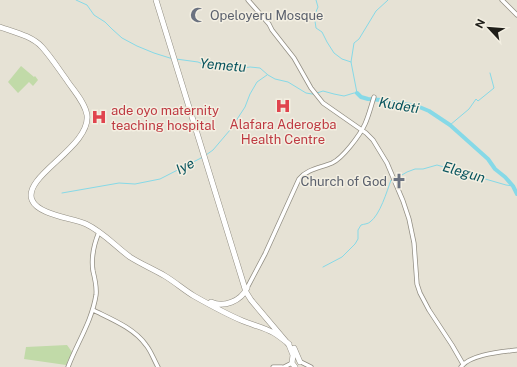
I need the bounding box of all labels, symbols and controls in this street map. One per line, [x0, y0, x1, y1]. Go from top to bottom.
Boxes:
mosque icon: Opeloyeru Mosque [189, 6, 207, 24]
place label: Opeloyeru Mosque [210, 8, 323, 23]
north arrow [469, 8, 509, 48]
text: N [473, 17, 487, 30]
water label: Yemetu [199, 55, 247, 75]
water label: Kudeti [378, 94, 421, 117]
hospital icon: Alafara Aderogba Health Centre [274, 97, 292, 115]
place label: ade oyo maternity teaching hospital [111, 103, 219, 133]
hospital icon: ade oyo maternity teaching hospital [90, 108, 108, 126]
place label: Alafara Aderogba Health Centre [229, 117, 337, 147]
water label: Iye [173, 154, 197, 177]
water label: Elegun [441, 158, 487, 186]
church icon: Church of God [390, 172, 408, 190]
place label: Church of God [300, 174, 387, 189]

